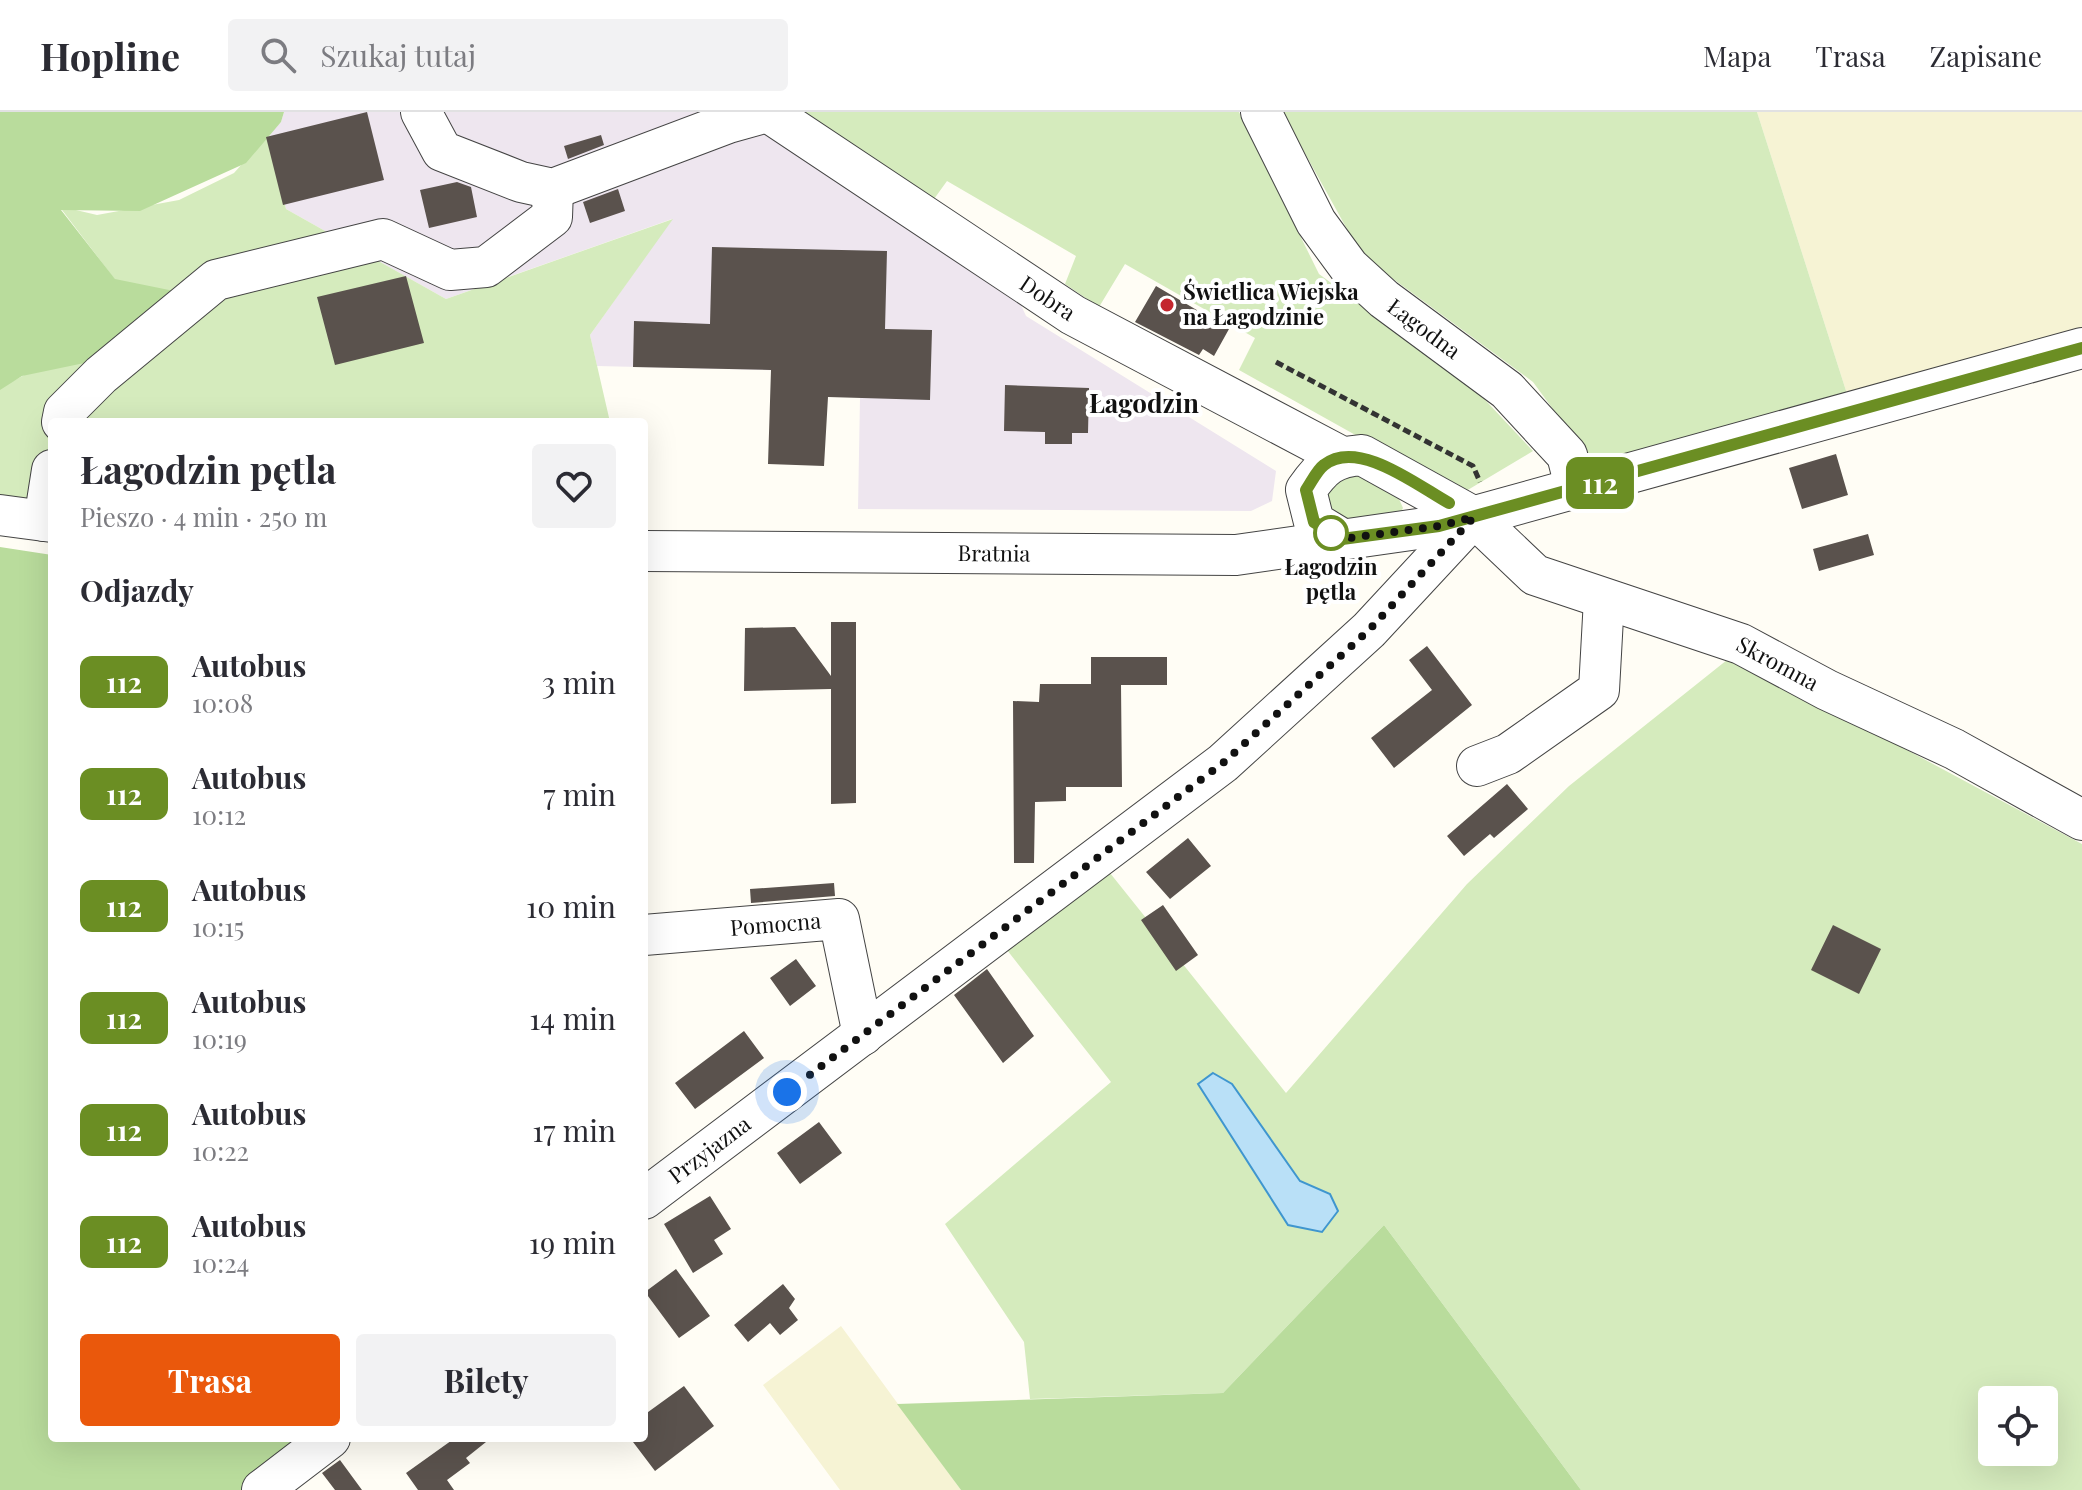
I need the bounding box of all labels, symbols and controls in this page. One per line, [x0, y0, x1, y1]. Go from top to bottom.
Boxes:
search box [228, 19, 788, 91]
text: Hopline [40, 30, 180, 81]
icon: search [256, 33, 300, 77]
text: Szukaj tutaj [320, 35, 476, 75]
text: Mapa [1703, 37, 1771, 74]
text: Trasa [1815, 37, 1886, 74]
text: Zapisane [1930, 37, 2042, 74]
street label: Dobra [1015, 268, 1082, 327]
place label: Świetlica Wiejska na Łagodzinie [1183, 276, 1359, 331]
street label: Łagodna [1382, 291, 1467, 365]
marker: Świetlica Wiejska na Łagodzinie [1158, 296, 1176, 314]
district label: Łagodzin [1089, 385, 1199, 420]
text: Łagodzin pętla [80, 443, 337, 494]
button: heart [532, 444, 616, 528]
line badge: 112 [1554, 457, 1646, 509]
text: 112 [1582, 464, 1618, 501]
text: Pieszo · 4 min · 250 m [80, 499, 327, 534]
marker: Łagodzin pętla [1314, 516, 1348, 550]
street label: Bratnia [958, 537, 1030, 568]
place label: Łagodzin pętla [1284, 551, 1378, 606]
text: Odjazdy [80, 570, 194, 610]
street label: Skromna [1732, 628, 1824, 697]
text: Autobus [192, 645, 306, 685]
text: 3 min [542, 662, 616, 702]
text: 112 [106, 663, 142, 700]
text: 10:08 [192, 685, 253, 720]
text: Autobus [192, 757, 306, 797]
text: 7 min [543, 774, 616, 814]
text: 112 [106, 775, 142, 812]
text: 10:12 [192, 797, 246, 832]
text: Autobus [192, 869, 306, 909]
text: 10 min [526, 886, 616, 926]
text: 112 [106, 887, 142, 924]
street label: Pomocna [729, 905, 822, 942]
text: 10:15 [192, 909, 244, 944]
text: Autobus [192, 981, 306, 1021]
text: 14 min [529, 998, 616, 1038]
text: 112 [106, 999, 142, 1036]
text: 10:19 [192, 1021, 247, 1056]
your location [767, 1072, 807, 1112]
text: Autobus [192, 1093, 306, 1133]
street label: Przyjazna [662, 1108, 756, 1190]
text: 17 min [532, 1110, 616, 1150]
text: 112 [106, 1111, 142, 1148]
text: 10:22 [192, 1133, 249, 1168]
text: Autobus [192, 1205, 306, 1245]
text: 19 min [529, 1222, 616, 1262]
text: 112 [106, 1223, 142, 1260]
text: 10:24 [192, 1245, 249, 1280]
button: Trasa [80, 1334, 340, 1426]
button: Bilety [356, 1334, 616, 1426]
map controls [1978, 1386, 2058, 1466]
button: locate [1978, 1386, 2058, 1466]

